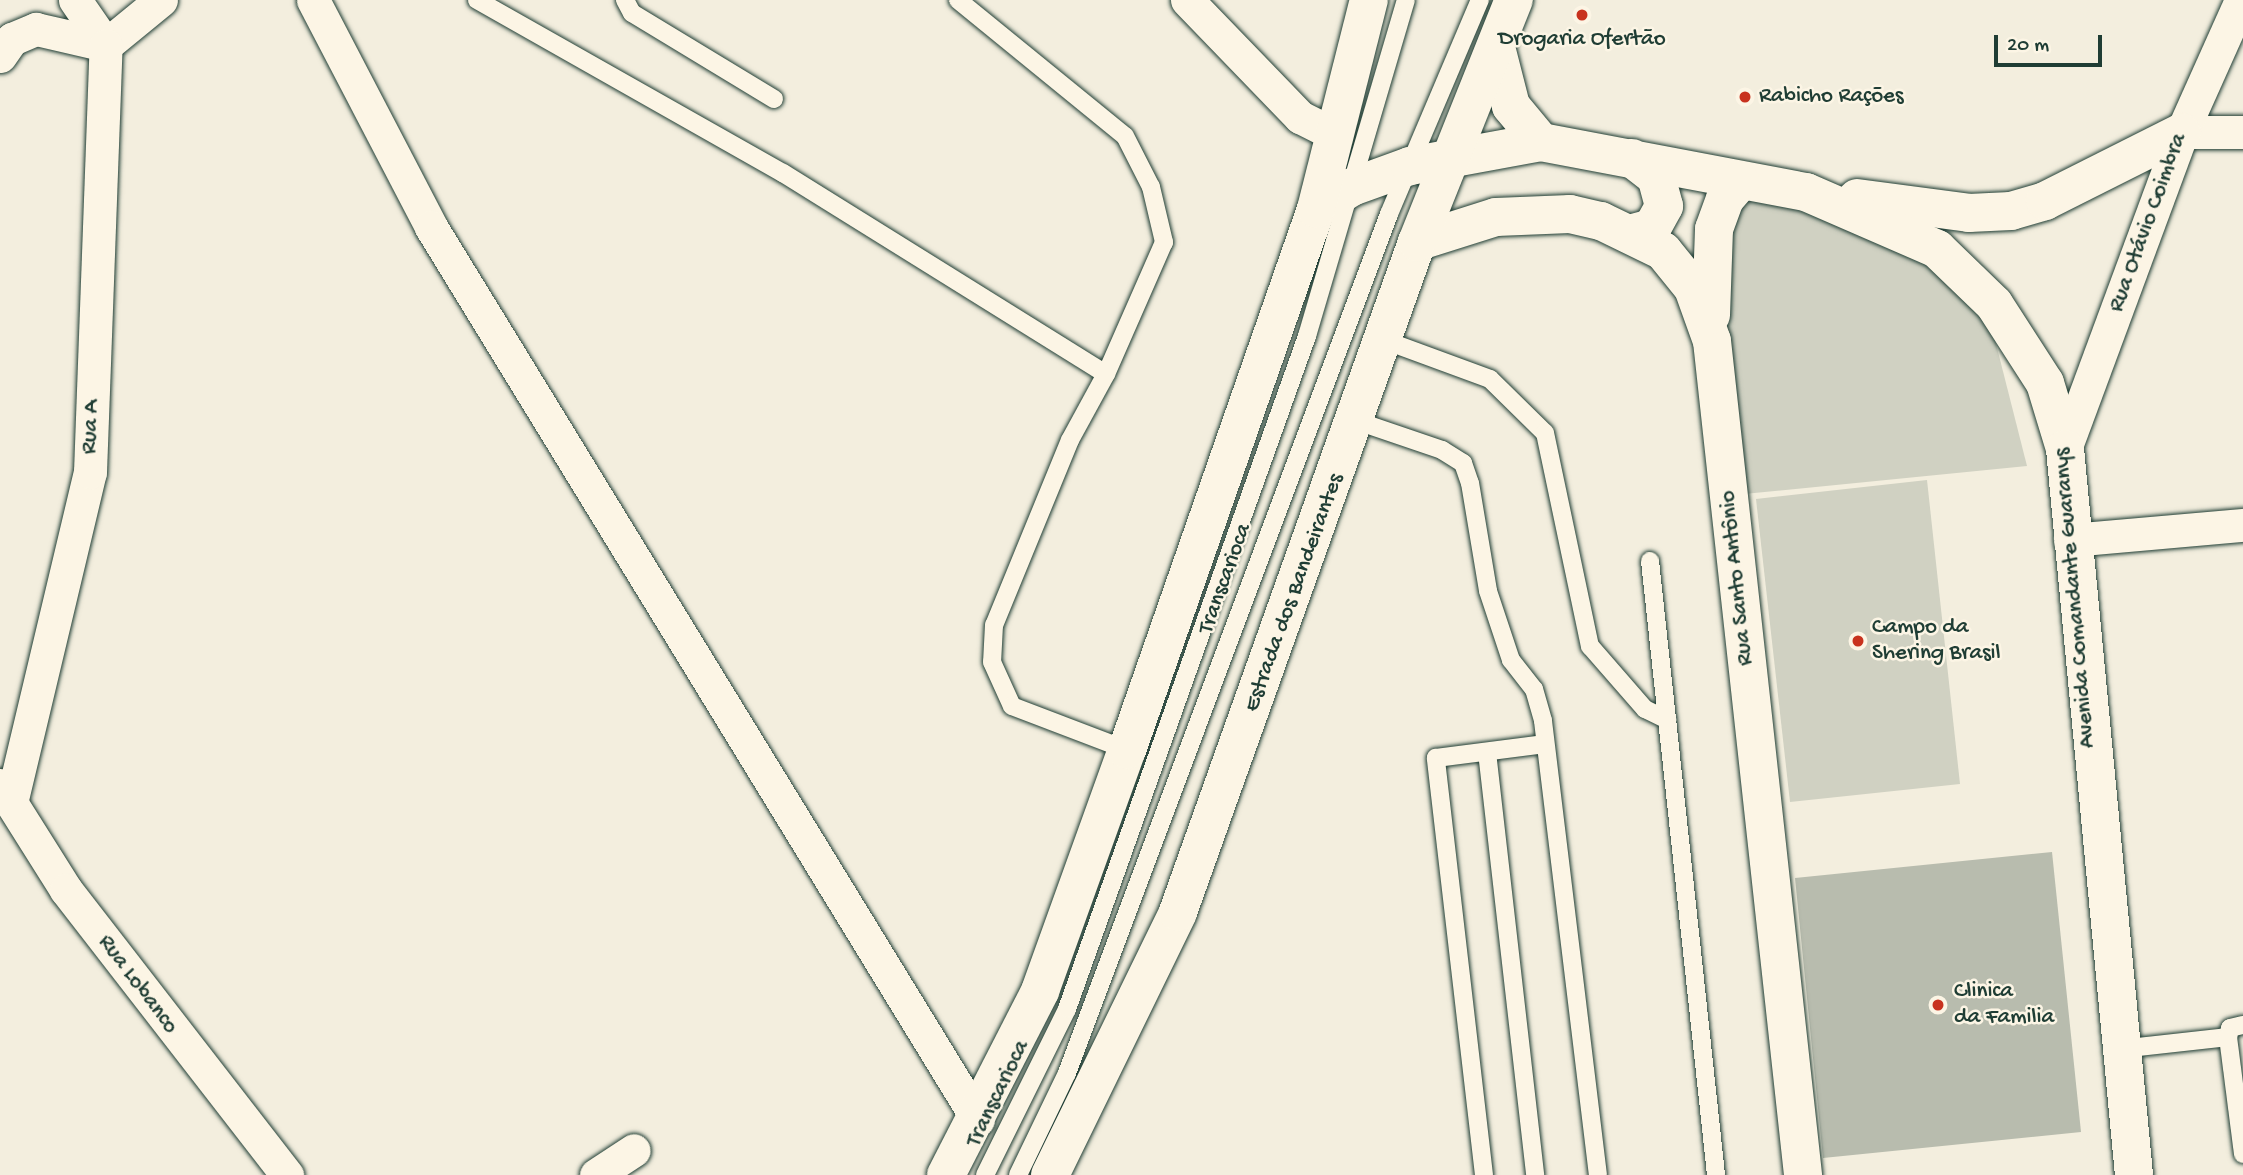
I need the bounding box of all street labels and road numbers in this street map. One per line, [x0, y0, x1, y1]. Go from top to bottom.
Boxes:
street label: Rua Otávio Coimbra [2104, 130, 2194, 316]
street label: Rua A [77, 399, 107, 455]
street label: Avenida Comandante Guaranys [2049, 447, 2103, 749]
street label: Estrada dos Bandeirantes [1239, 470, 1351, 716]
street label: Rua Santo Antônio [1715, 489, 1761, 667]
street label: Transcarioca [1193, 520, 1259, 638]
street label: Rua Lobanco [91, 930, 183, 1040]
street label: Transcarioca [961, 1036, 1037, 1152]

